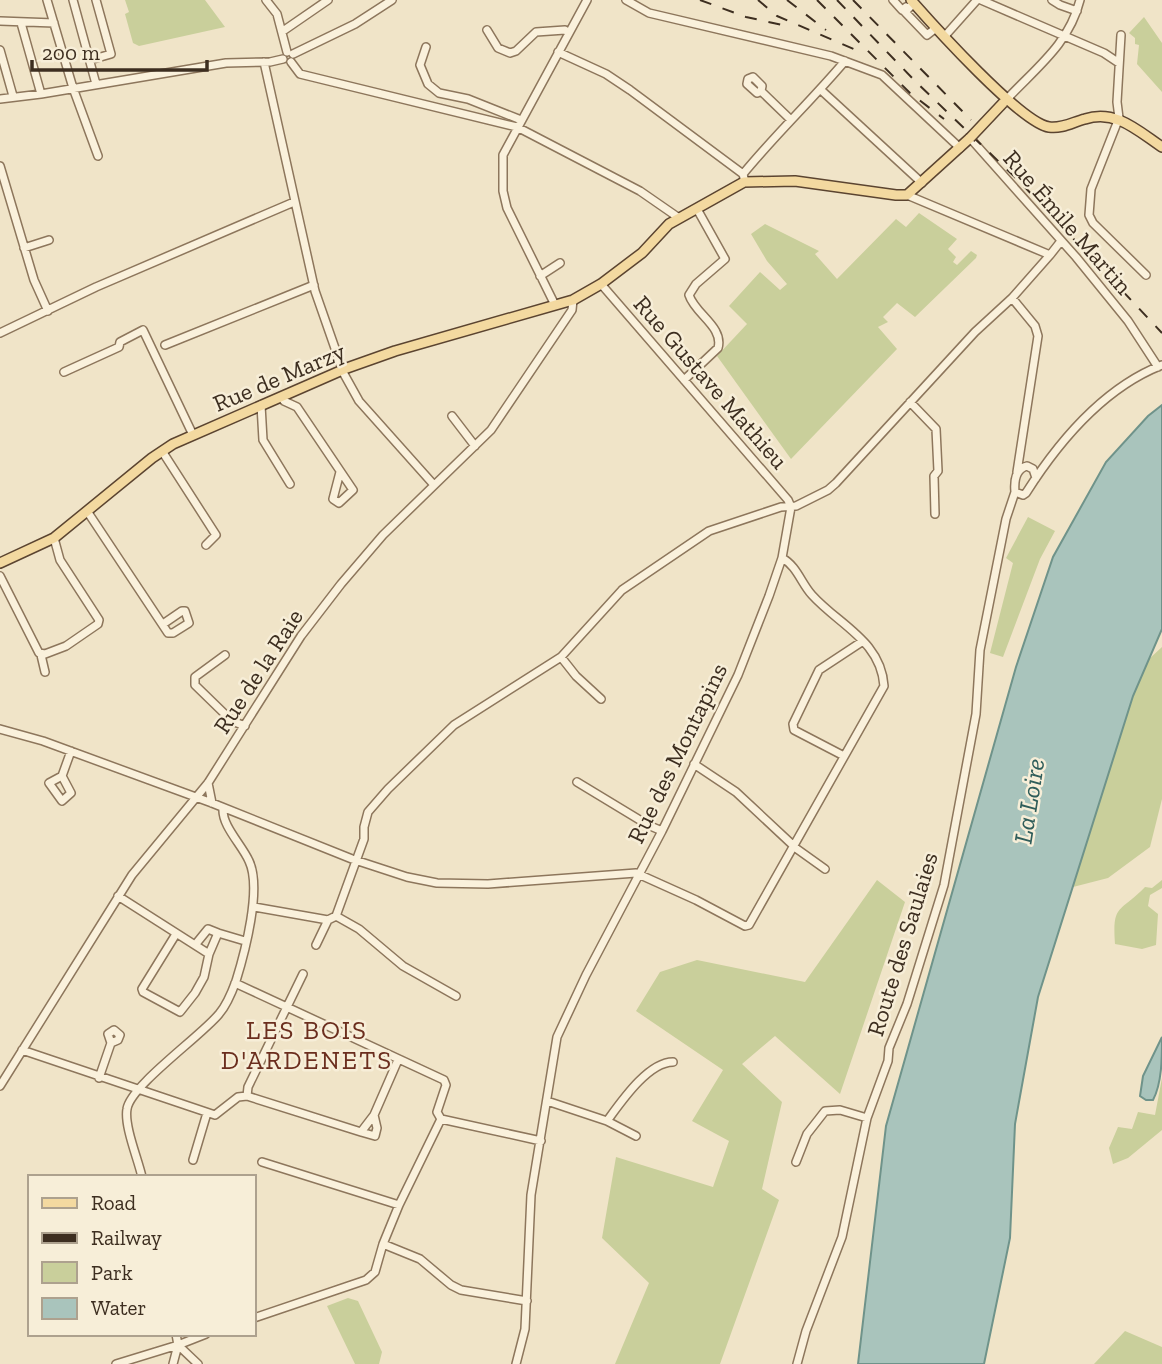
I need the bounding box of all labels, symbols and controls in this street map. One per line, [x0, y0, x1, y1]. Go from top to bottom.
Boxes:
scale bar [32, 28, 206, 72]
text: 200 m [42, 40, 100, 65]
street label: Rue Émile Martin [997, 144, 1139, 300]
street label: Rue Gustave Mathieu [628, 289, 795, 475]
street label: Rue de Marzy [209, 336, 350, 418]
street label: Rue de la Raie [207, 603, 309, 739]
street label: Rue des Montapins [621, 658, 733, 848]
water label: La Loire [1007, 756, 1051, 846]
street label: Route des Saulaies [860, 849, 944, 1039]
district label: LES BOIS D'ARDENETS [221, 1014, 393, 1076]
legend [28, 1175, 256, 1336]
text: Road [91, 1190, 137, 1215]
text: Railway [91, 1225, 162, 1250]
text: Park [91, 1260, 133, 1285]
text: Water [91, 1295, 146, 1320]

